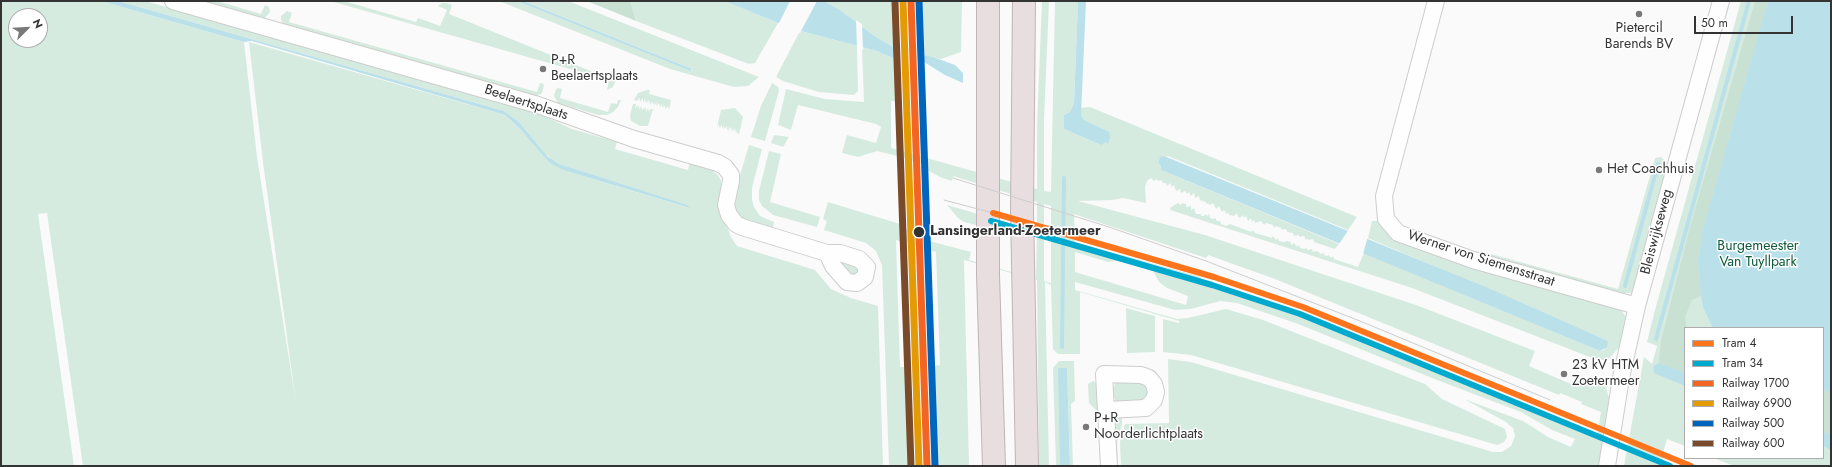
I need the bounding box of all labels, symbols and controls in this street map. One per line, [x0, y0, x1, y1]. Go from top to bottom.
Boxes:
north arrow [8, 8, 48, 48]
scale bar [1696, 8, 1795, 34]
marker: Pietercil Barends BV [1634, 9, 1644, 19]
text: 50 m [1701, 14, 1728, 32]
text: N [29, 16, 47, 31]
place label: Pietercil Barends BV [1605, 21, 1673, 54]
place label: P+R Beelaertsplaats [551, 53, 638, 86]
marker: P+R Beelaertsplaats [538, 64, 548, 74]
street label: Beelaertsplaats [482, 82, 570, 124]
place label: Het Coachhuis [1607, 162, 1694, 178]
marker: Het Coachhuis [1594, 165, 1604, 175]
street label: Bleiswijkseweg [1638, 188, 1676, 276]
place label: Lansingerland-Zoetermeer [930, 224, 1101, 240]
marker: Lansingerland-Zoetermeer [912, 225, 926, 239]
street label: Werner von Siemensstraat [1405, 227, 1557, 291]
park label: Burgemeester Van Tuyllpark [1717, 239, 1799, 272]
legend [1684, 327, 1824, 459]
text: Tram 4 [1722, 334, 1756, 352]
text: Tram 34 [1722, 354, 1763, 372]
place label: 23 kV HTM Zoetermeer [1572, 358, 1640, 390]
marker: 23 kV HTM Zoetermeer [1559, 369, 1569, 379]
text: Railway 1700 [1722, 374, 1789, 392]
text: Railway 6900 [1722, 394, 1791, 412]
place label: P+R Noorderlichtplaats [1094, 411, 1203, 444]
text: Railway 500 [1722, 414, 1784, 432]
marker: P+R Noorderlichtplaats [1081, 422, 1091, 432]
text: Railway 600 [1722, 434, 1784, 452]

